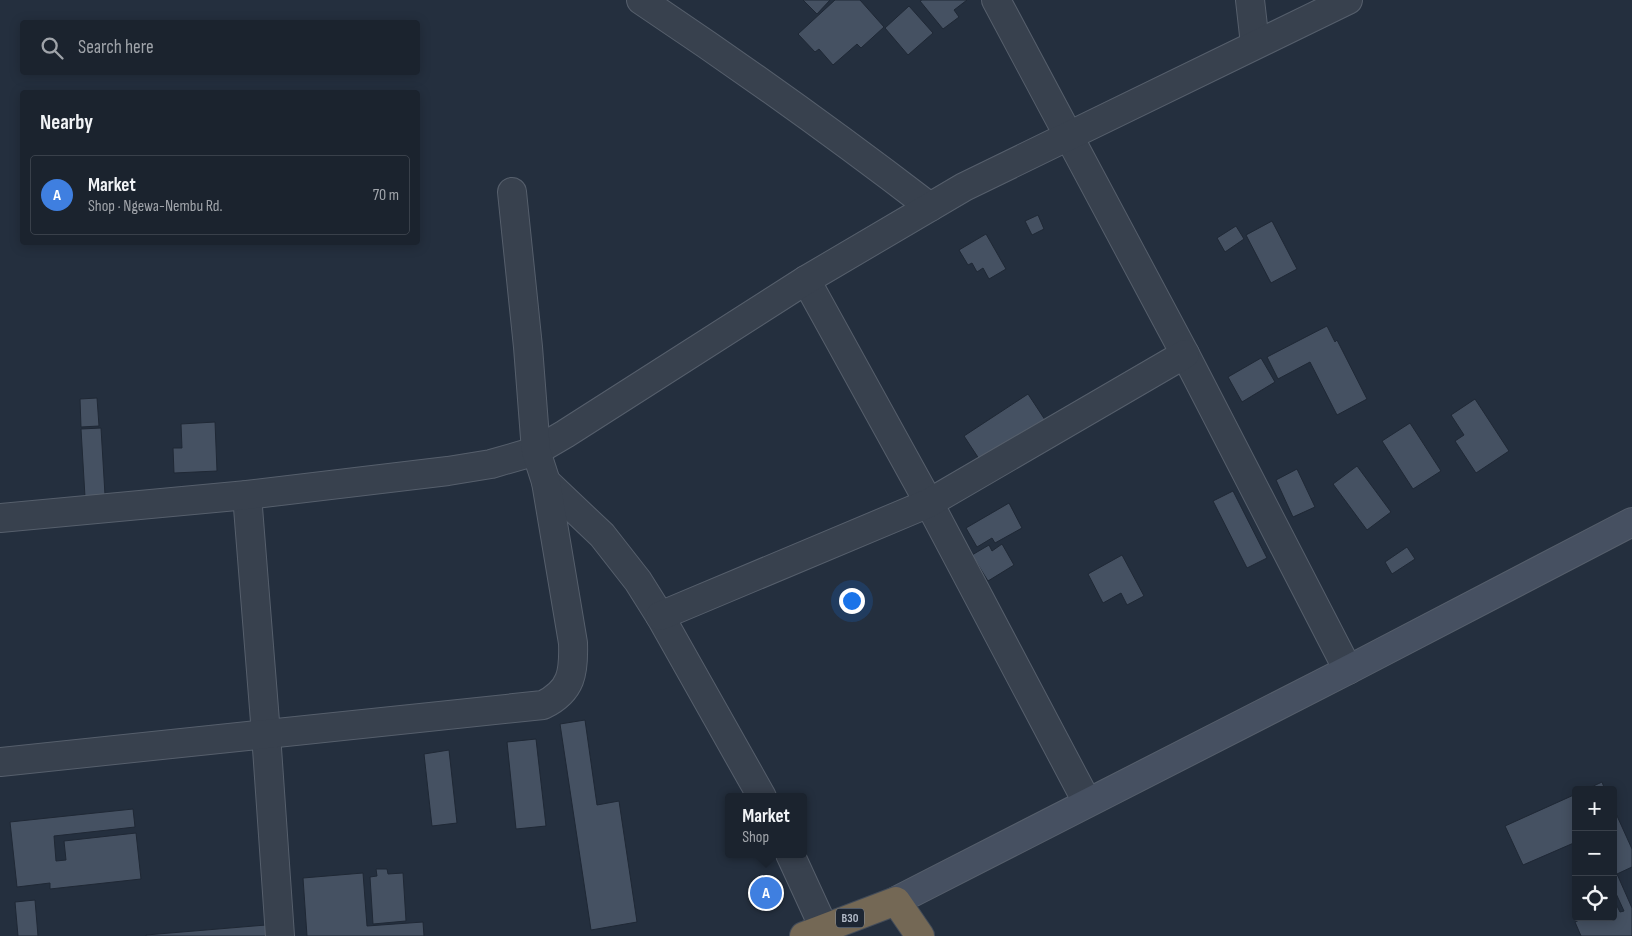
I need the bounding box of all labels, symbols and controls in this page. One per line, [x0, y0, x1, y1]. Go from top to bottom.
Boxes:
search box [20, 20, 420, 75]
icon: search [38, 34, 66, 62]
text: Search here [78, 36, 154, 59]
text: Nearby [40, 110, 93, 135]
text: Market [88, 174, 136, 197]
text: A [53, 186, 61, 205]
text: 70 m [373, 186, 399, 205]
text: Shop · Ngewa-Nembu Rd. [88, 197, 223, 216]
your location [839, 588, 865, 614]
map controls [1572, 786, 1617, 921]
button: + [1572, 786, 1617, 831]
popup [725, 793, 807, 858]
text: Market [742, 805, 790, 828]
text: Shop [742, 828, 769, 847]
button: − [1572, 831, 1617, 876]
pin: A [750, 874, 782, 912]
button: locate [1572, 876, 1617, 921]
road number: B30 [836, 908, 864, 928]

